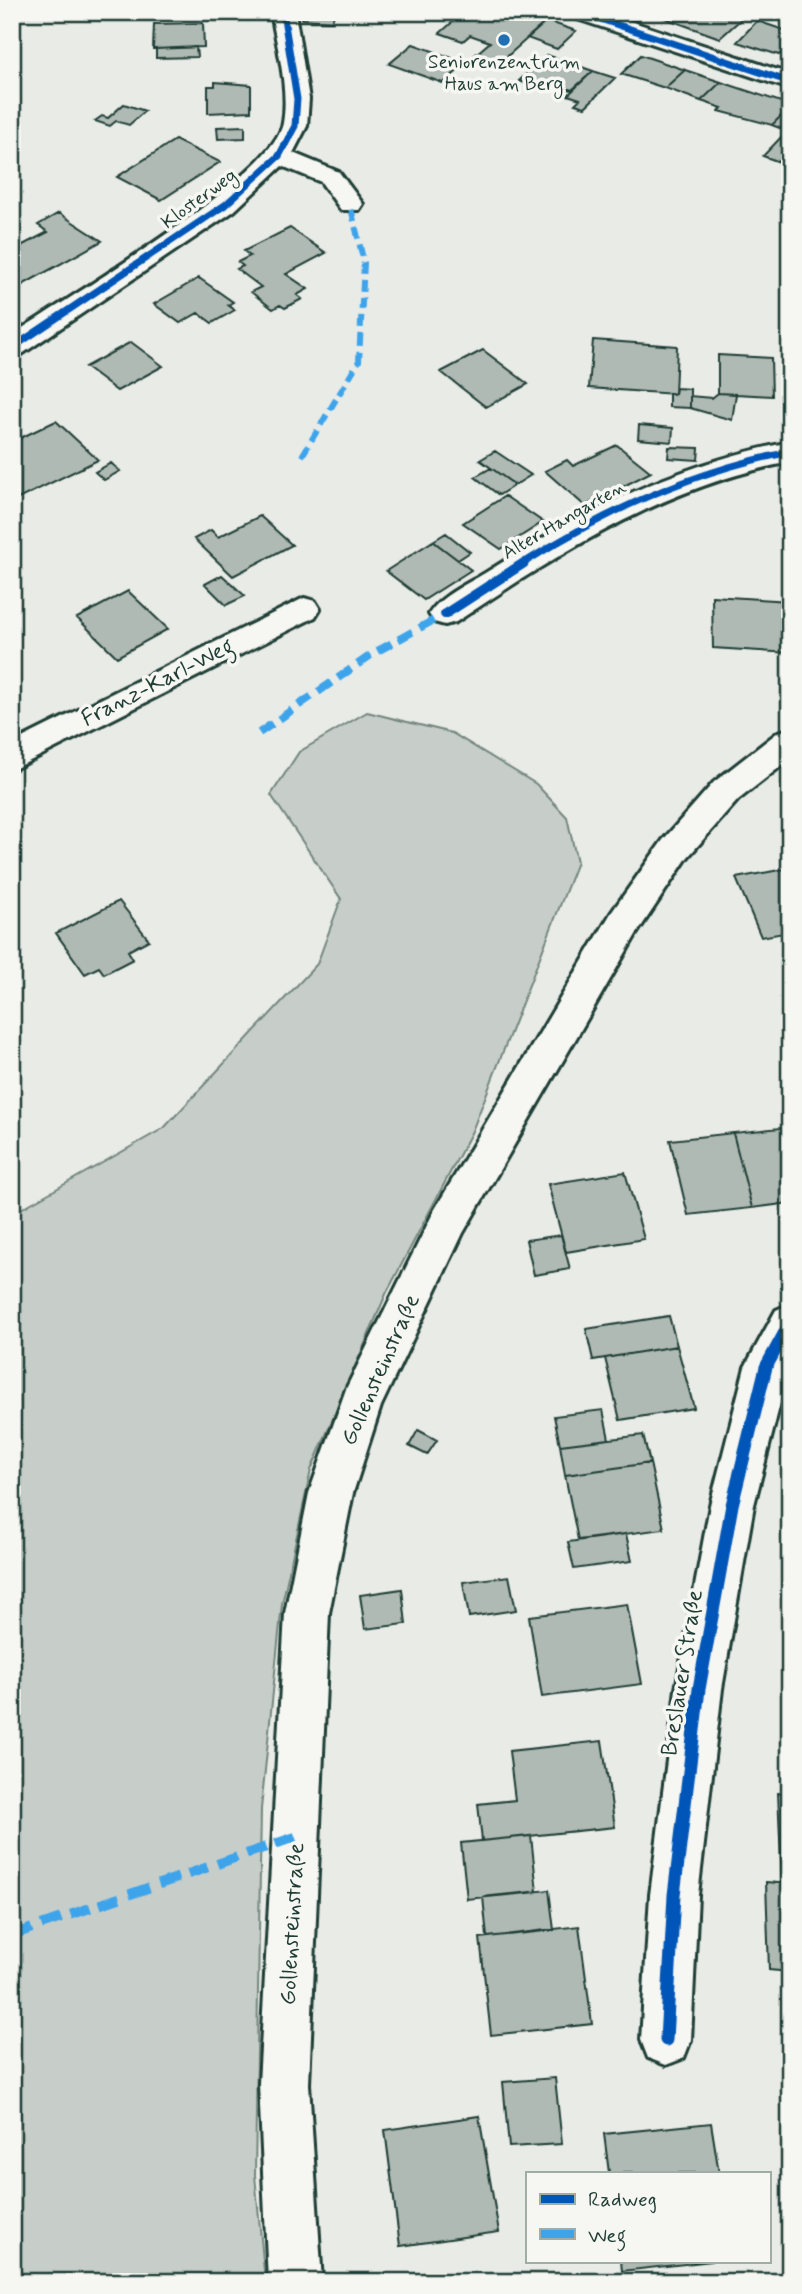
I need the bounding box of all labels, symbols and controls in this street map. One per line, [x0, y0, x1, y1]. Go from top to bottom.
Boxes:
marker: Seniorenzentrum Haus am Berg [496, 32, 512, 48]
place label: Seniorenzentrum Haus am Berg [428, 50, 580, 99]
street label: Klosterweg [156, 163, 243, 236]
street label: Alter Hangarten [498, 474, 631, 567]
street label: Franz-Karl-Weg [76, 632, 240, 736]
street label: Gollensteinstraße [334, 1290, 428, 1450]
street label: Breslauer Straße [655, 1588, 711, 1758]
street label: Gollensteinstraße [274, 1842, 312, 2006]
legend [526, 2172, 770, 2262]
text: Radweg [588, 2186, 657, 2214]
text: Weg [588, 2222, 626, 2252]

